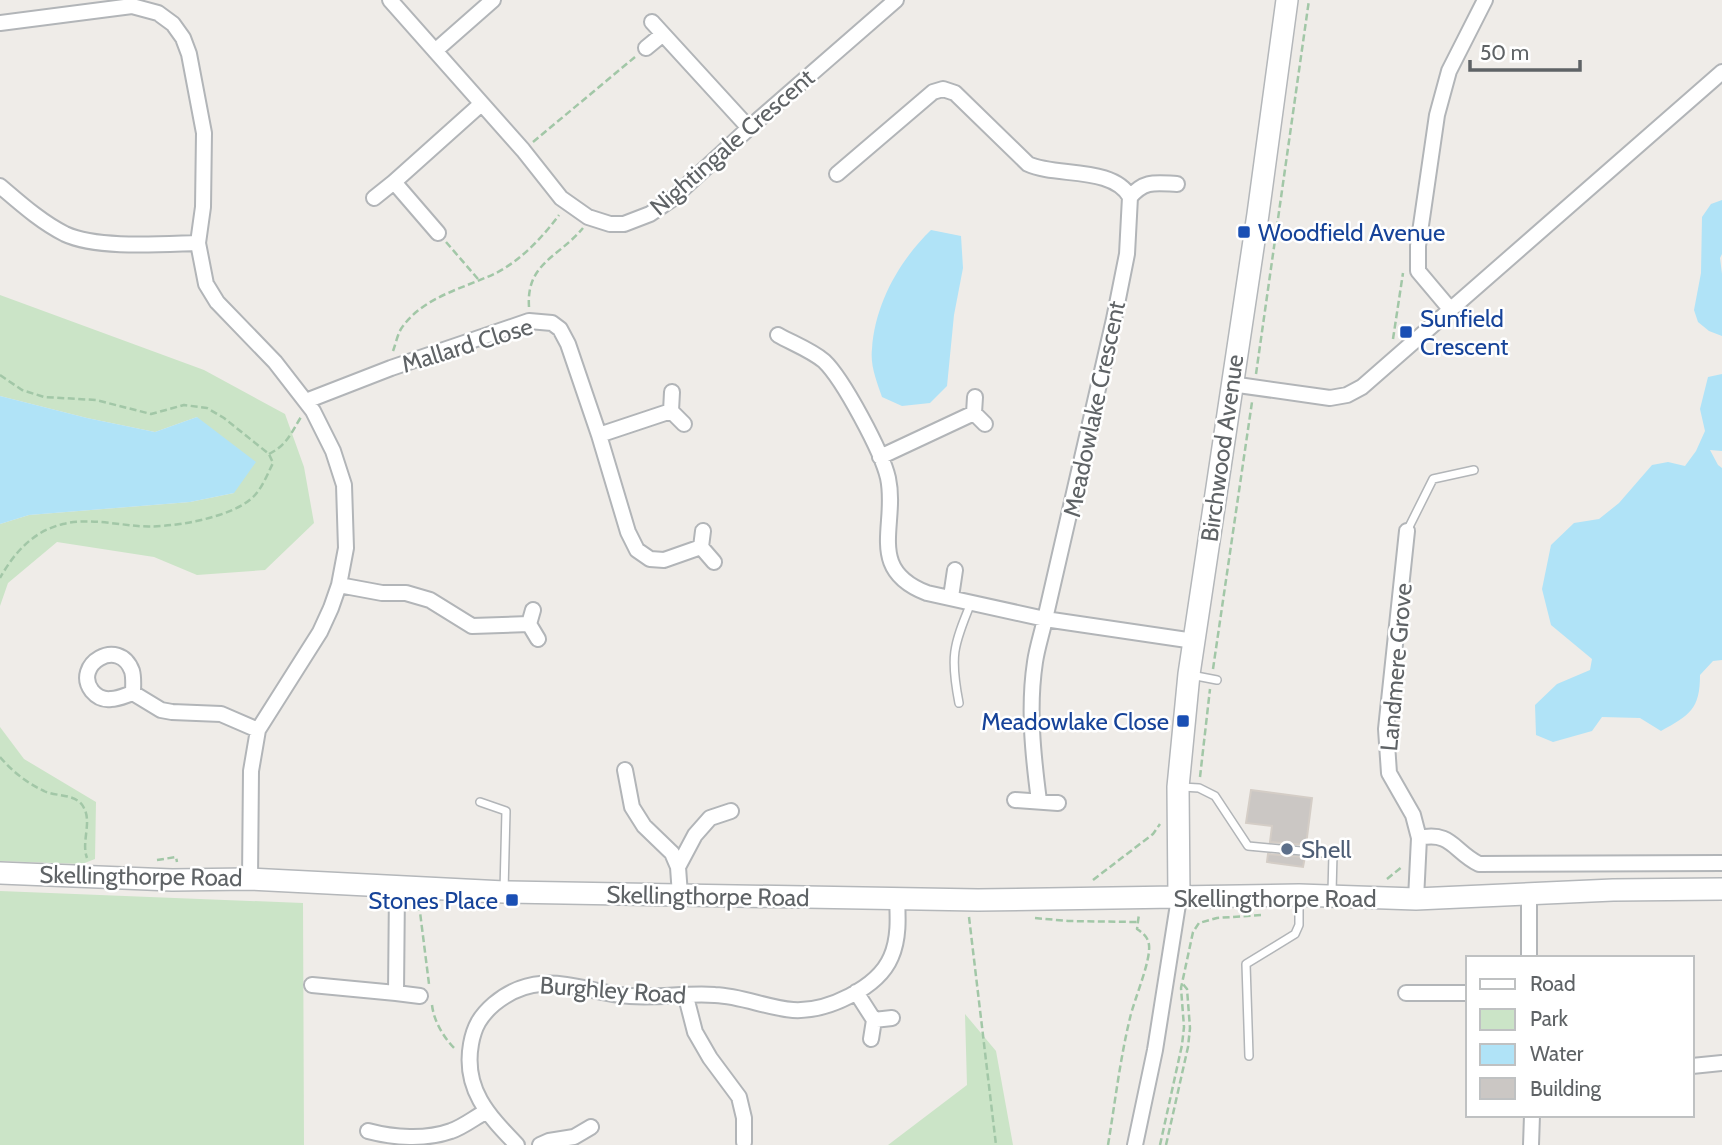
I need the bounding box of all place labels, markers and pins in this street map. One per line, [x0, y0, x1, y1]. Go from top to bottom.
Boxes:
place label: Woodfield Avenue [1258, 218, 1445, 247]
marker: Woodfield Avenue [1236, 224, 1252, 240]
place label: Sunfield Crescent [1420, 304, 1508, 361]
marker: Sunfield Crescent [1398, 324, 1414, 340]
place label: Meadowlake Close [981, 707, 1169, 736]
marker: Meadowlake Close [1175, 713, 1191, 729]
place label: Shell [1301, 835, 1352, 864]
marker: Shell [1279, 841, 1295, 857]
place label: Stones Place [368, 886, 498, 915]
marker: Stones Place [504, 892, 520, 908]

